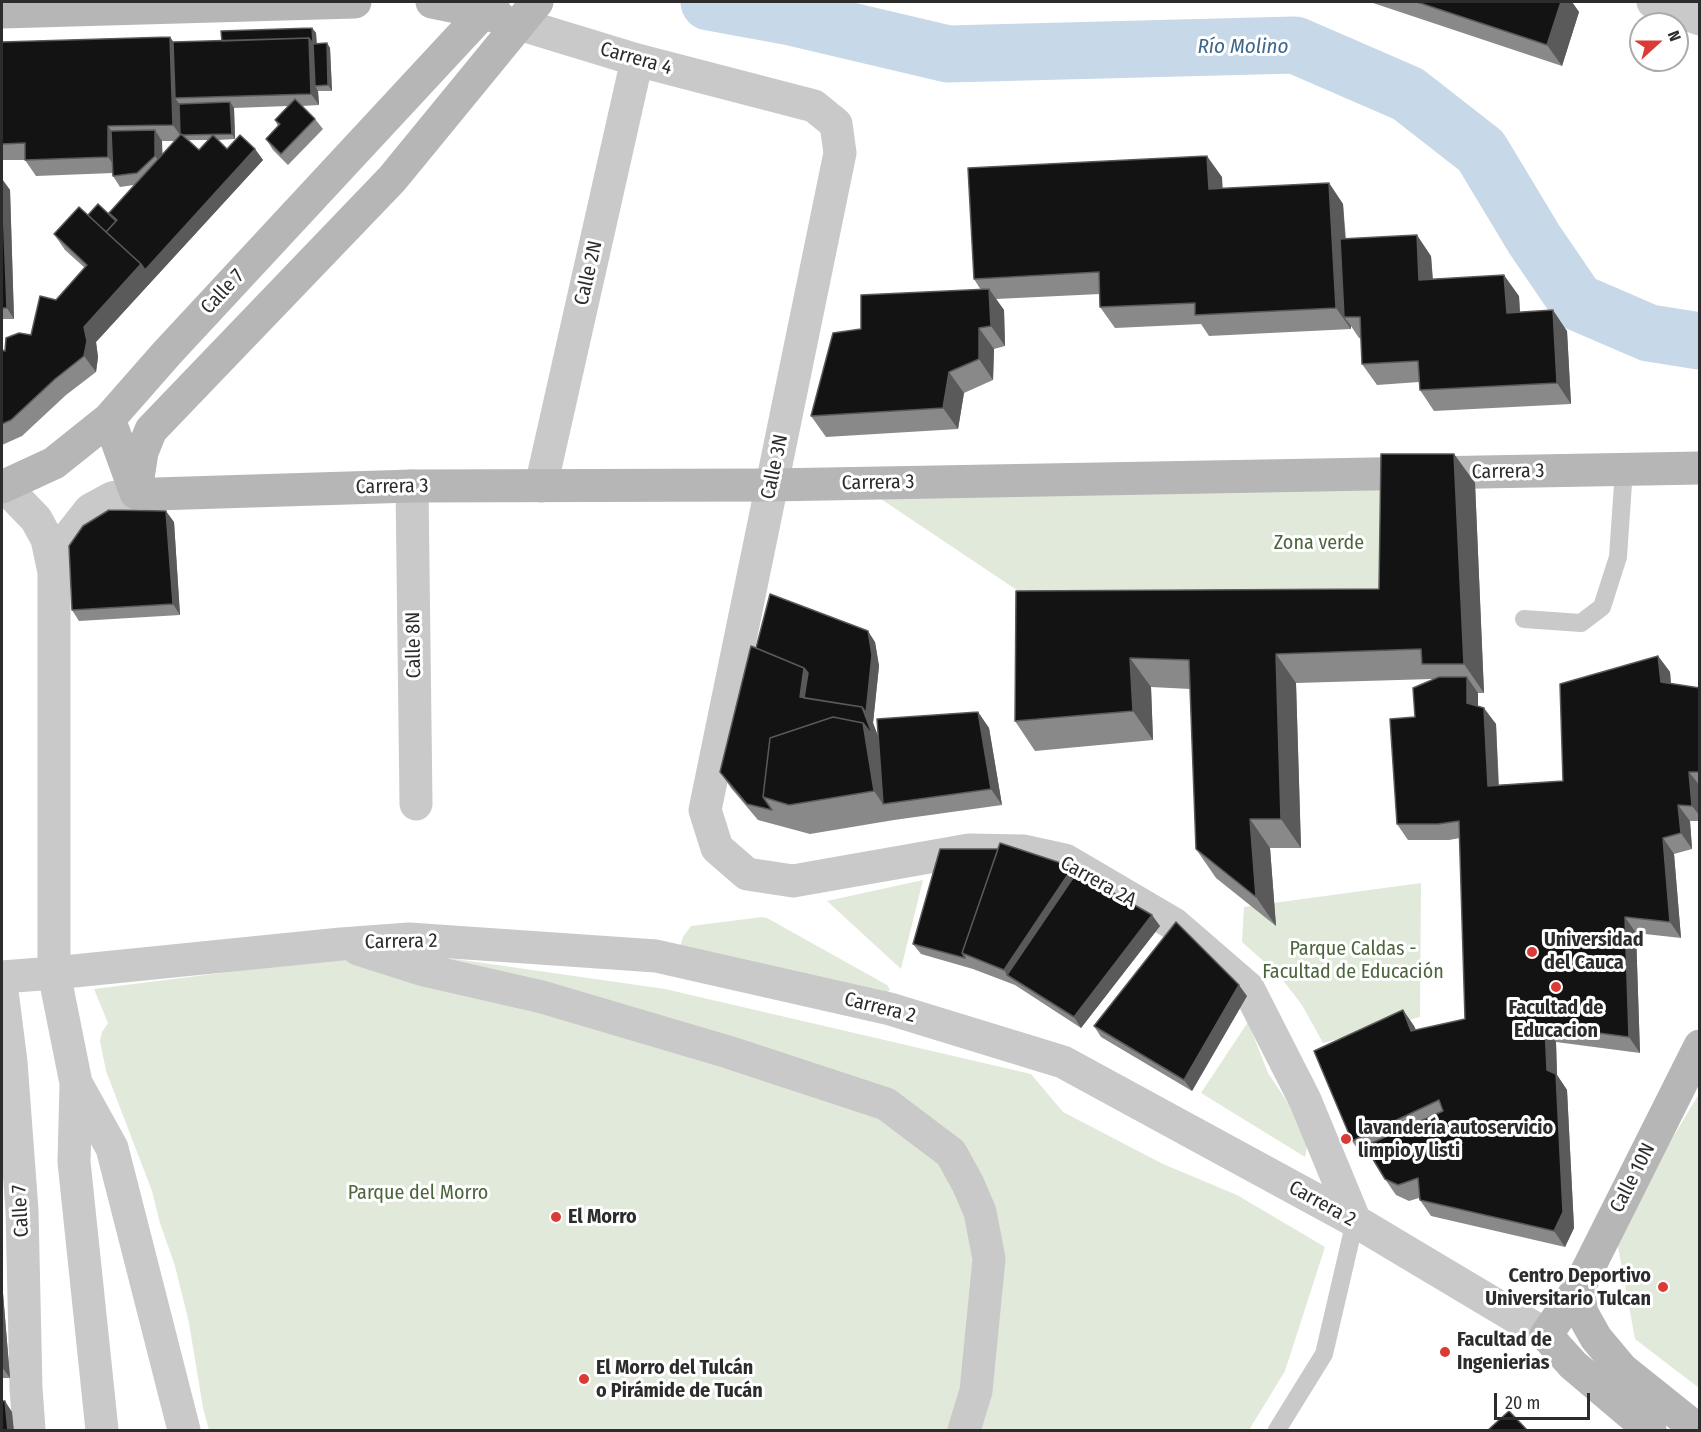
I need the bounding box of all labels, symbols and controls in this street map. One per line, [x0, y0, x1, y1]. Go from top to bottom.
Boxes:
north arrow [1629, 12, 1689, 72]
text: N [1664, 28, 1685, 44]
water label: Río Molino [1197, 34, 1289, 60]
street label: Carrera 4 [597, 37, 675, 81]
street label: Calle 2N [570, 238, 608, 308]
street label: Calle 7 [196, 265, 250, 319]
street label: Calle 3N [756, 432, 794, 502]
street label: Carrera 3 [1471, 459, 1545, 485]
street label: Carrera 3 [841, 470, 915, 496]
street label: Carrera 3 [355, 474, 429, 500]
park label: Zona verde [1274, 531, 1364, 555]
street label: Calle 8N [401, 611, 427, 679]
street label: Carrera 2A [1056, 851, 1140, 913]
place label: Universidad del Cauca [1544, 928, 1644, 975]
street label: Carrera 2 [364, 929, 438, 955]
park label: Parque Caldas - Facultad de Educación [1262, 937, 1444, 984]
marker: Universidad del Cauca [1525, 945, 1539, 959]
marker: Facultad de Educacion [1549, 980, 1563, 994]
street label: Carrera 2 [842, 988, 918, 1028]
place label: Facultad de Educacion [1509, 996, 1603, 1043]
place label: lavandería autoservicio limpio y listi [1358, 1116, 1553, 1163]
marker: lavandería autoservicio limpio y listi [1339, 1132, 1353, 1146]
street label: Calle 10N [1605, 1139, 1661, 1217]
street label: Carrera 2 [1284, 1176, 1360, 1232]
park label: Parque del Morro [348, 1181, 488, 1205]
street label: Calle 7 [8, 1184, 34, 1238]
place label: El Morro [568, 1205, 637, 1229]
marker: El Morro [549, 1210, 563, 1224]
place label: Centro Deportivo Universitario Tulcan [1485, 1264, 1651, 1311]
marker: Centro Deportivo Universitario Tulcan [1656, 1280, 1670, 1294]
place label: Facultad de Ingenierias [1457, 1328, 1552, 1375]
marker: Facultad de Ingenierias [1438, 1345, 1452, 1359]
place label: El Morro del Tulcán o Pirámide de Tucán [596, 1356, 763, 1403]
marker: El Morro del Tulcán o Pirámide de Tucán [577, 1372, 591, 1386]
scale bar [1497, 1381, 1593, 1419]
text: 20 m [1505, 1392, 1540, 1414]

